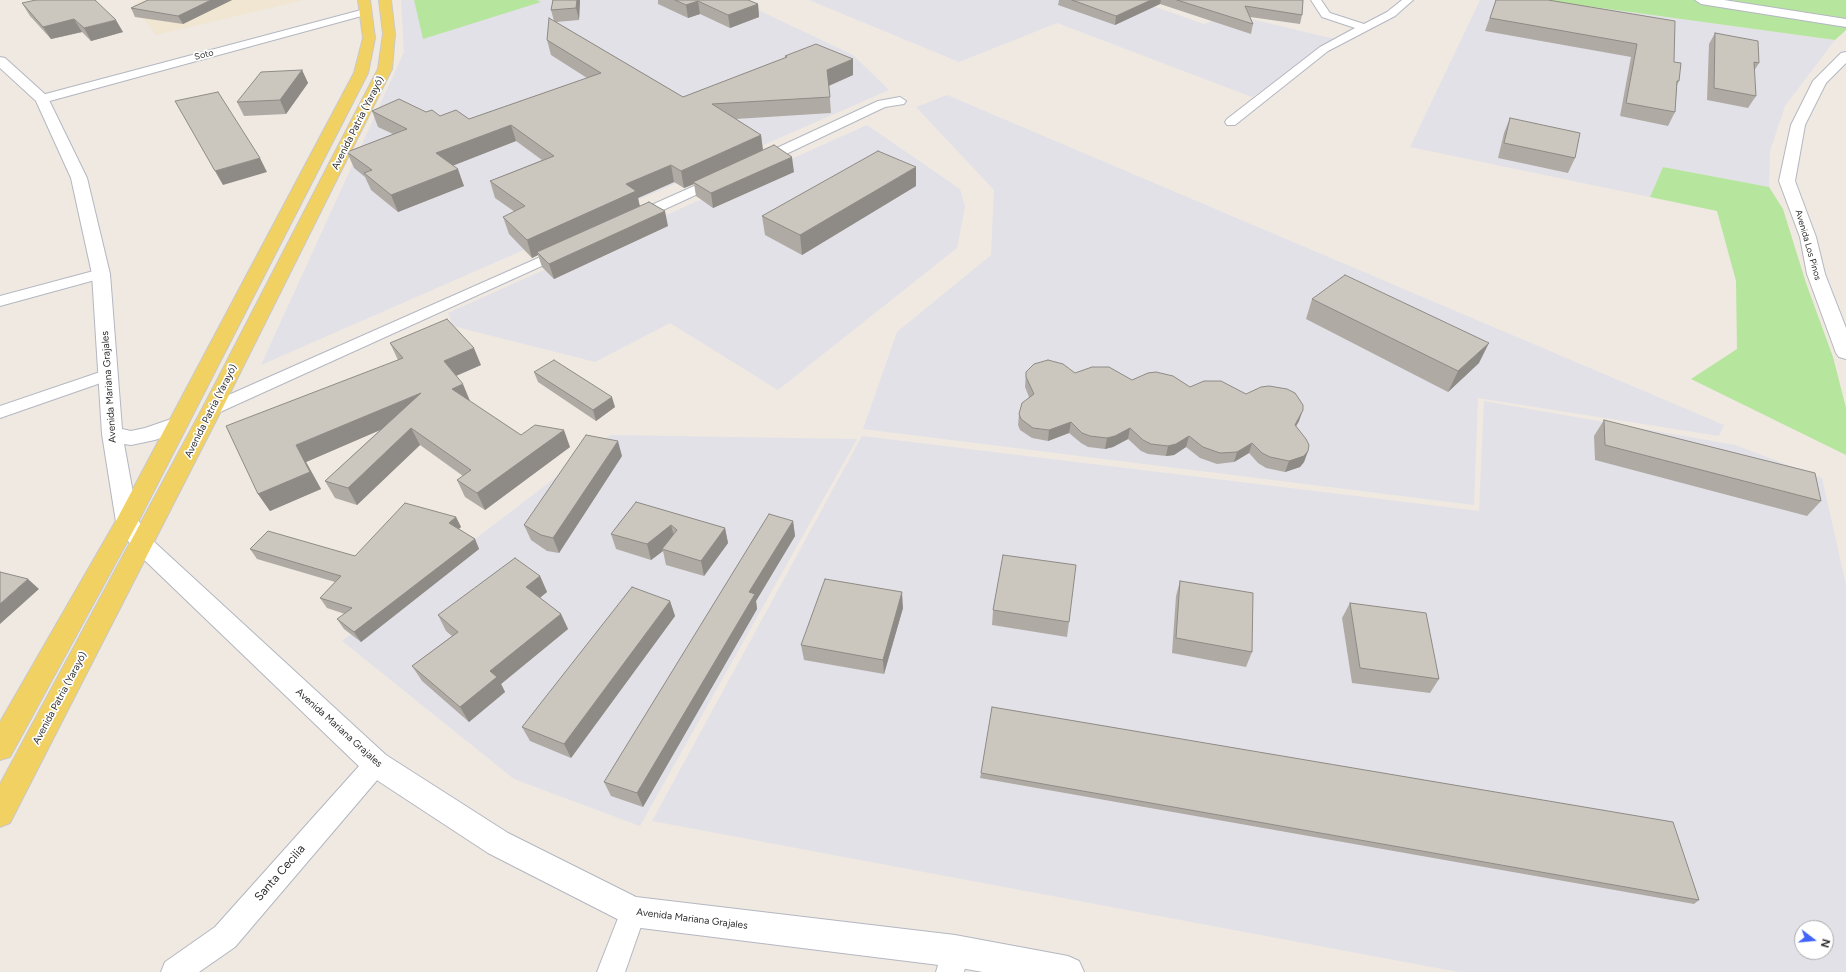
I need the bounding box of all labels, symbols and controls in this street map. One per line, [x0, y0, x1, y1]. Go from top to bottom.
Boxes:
street label: Soto [193, 47, 215, 63]
street label: Avenida Patria (Yarayó) [329, 74, 387, 172]
street label: Avenida Los Pinos [1793, 209, 1823, 281]
street label: Avenida Mariana Grajales [99, 331, 119, 443]
street label: Avenida Patria (Yarayó) [182, 362, 240, 460]
street label: Avenida Patria (Yarayó) [30, 650, 90, 746]
street label: Avenida Mariana Grajales [293, 686, 385, 770]
street label: Santa Cecilia [252, 842, 308, 904]
street label: Avenida Mariana Grajales [636, 906, 748, 932]
north arrow [1794, 920, 1834, 960]
text: N [1818, 937, 1832, 949]

